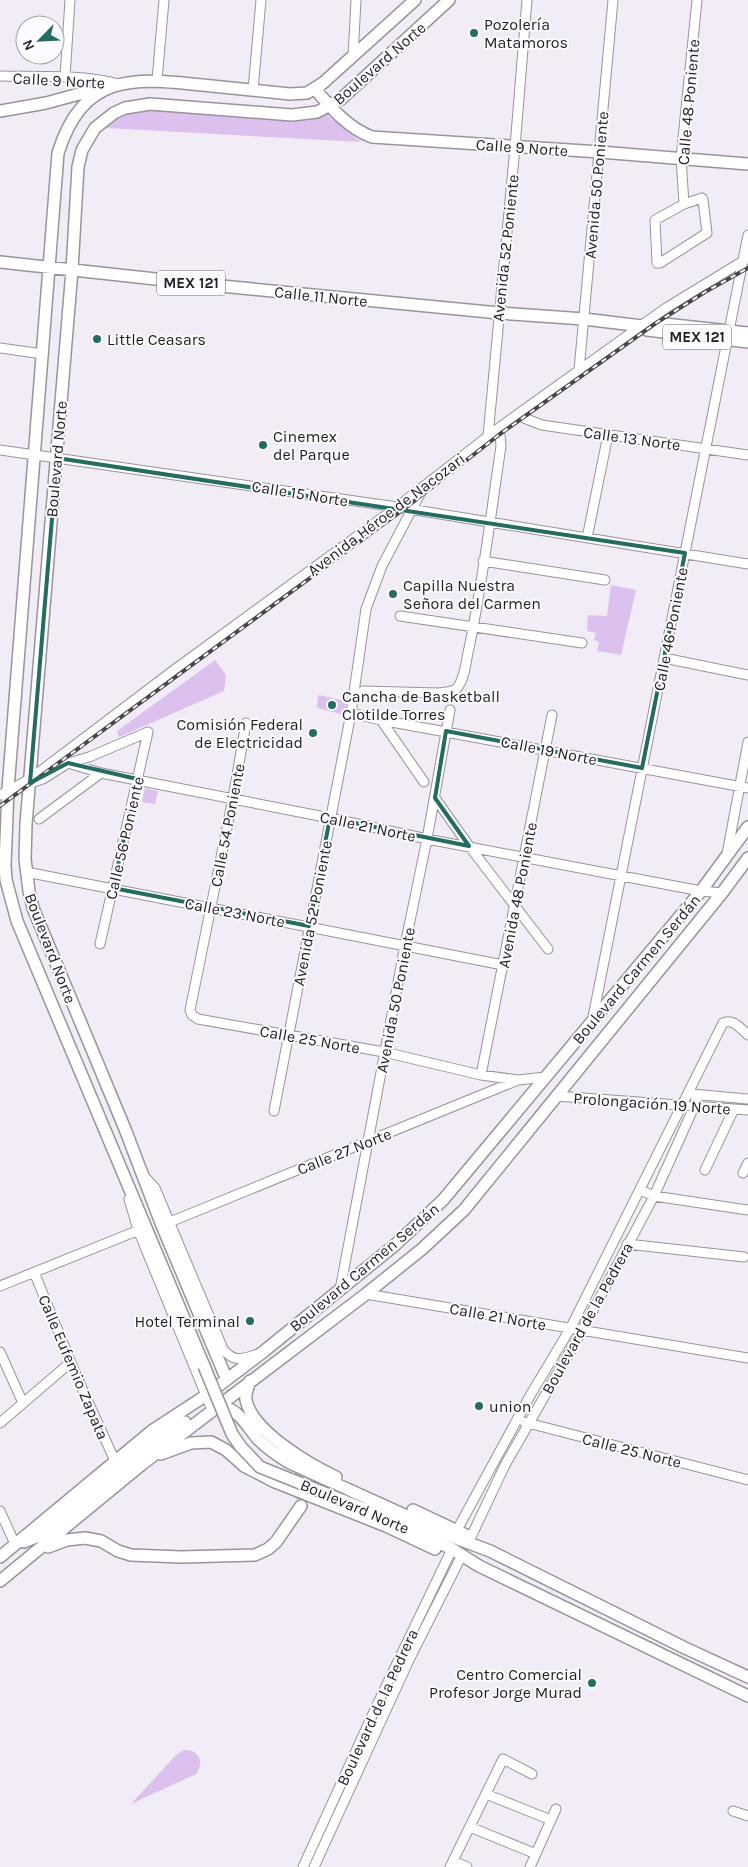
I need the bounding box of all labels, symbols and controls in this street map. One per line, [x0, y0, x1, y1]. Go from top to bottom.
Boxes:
north arrow [15, 15, 65, 65]
place label: Pozolería Matamoros [484, 15, 568, 52]
street label: Boulevard Norte [329, 18, 430, 109]
marker: Pozolería Matamoros [468, 27, 480, 39]
text: N [19, 37, 38, 53]
street label: Calle 48 Poniente [674, 38, 703, 166]
street label: Calle 9 Norte [12, 69, 106, 92]
street label: Avenida 50 Poniente [581, 110, 612, 260]
street label: Calle 9 Norte [475, 135, 569, 160]
street label: Avenida 52 Poniente [488, 174, 523, 323]
road number: MEX 121 [157, 270, 225, 296]
street label: Calle 11 Norte [273, 282, 369, 311]
road number: MEX 121 [663, 324, 731, 350]
place label: Little Ceasars [107, 330, 206, 349]
marker: Little Ceasars [91, 333, 103, 345]
street label: Boulevard Norte [42, 400, 71, 518]
street label: Calle 13 Norte [582, 422, 682, 455]
place label: Cinemex del Parque [273, 427, 350, 464]
marker: Cinemex del Parque [257, 439, 269, 451]
street label: Avenida Héroe de Nacozari [304, 449, 469, 580]
street label: Calle 15 Norte [250, 476, 350, 510]
street label: Calle 46 Poniente [649, 566, 692, 693]
place label: Capilla Nuestra Señora del Carmen [403, 576, 541, 613]
marker: Capilla Nuestra Señora del Carmen [387, 588, 399, 600]
place label: Cancha de Basketball Clotilde Torres [342, 687, 500, 724]
marker: Cancha de Basketball Clotilde Torres [326, 699, 338, 711]
place label: Comisión Federal de Electricidad [176, 715, 303, 752]
marker: Comisión Federal de Electricidad [307, 727, 319, 739]
street label: Calle 19 Norte [499, 732, 599, 769]
street label: Calle 54 Poniente [206, 762, 249, 889]
street label: Calle 56 Poniente [101, 775, 148, 901]
street label: Calle 21 Norte [318, 807, 418, 846]
street label: Avenida 48 Poniente [494, 820, 541, 970]
street label: Avenida 52 Poniente [289, 839, 336, 987]
street label: Boulevard Norte [21, 890, 80, 1006]
street label: Boulevard Carmen Serdán [568, 891, 705, 1048]
street label: Calle 23 Norte [183, 893, 287, 932]
street label: Avenida 50 Poniente [372, 926, 419, 1075]
street label: Calle 25 Norte [258, 1021, 361, 1058]
street label: Prolongación 19 Norte [573, 1089, 731, 1118]
street label: Calle 27 Norte [294, 1124, 394, 1179]
street label: Boulevard Carmen Serdán [286, 1199, 443, 1336]
street label: Boulevard de la Pedrera [538, 1239, 637, 1398]
street label: Calle Eufemio Zapata [34, 1292, 113, 1442]
street label: Calle 21 Norte [448, 1299, 548, 1334]
place label: Hotel Terminal [135, 1312, 240, 1331]
marker: Hotel Terminal [244, 1315, 256, 1327]
place label: union [489, 1397, 532, 1416]
marker: union [473, 1400, 485, 1412]
street label: Calle 25 Norte [580, 1429, 683, 1472]
street label: Boulevard Norte [297, 1475, 412, 1538]
street label: Boulevard de la Pedrera [333, 1626, 422, 1789]
place label: Centro Comercial Profesor Jorge Murad [429, 1665, 582, 1702]
marker: Centro Comercial Profesor Jorge Murad [586, 1677, 598, 1689]

